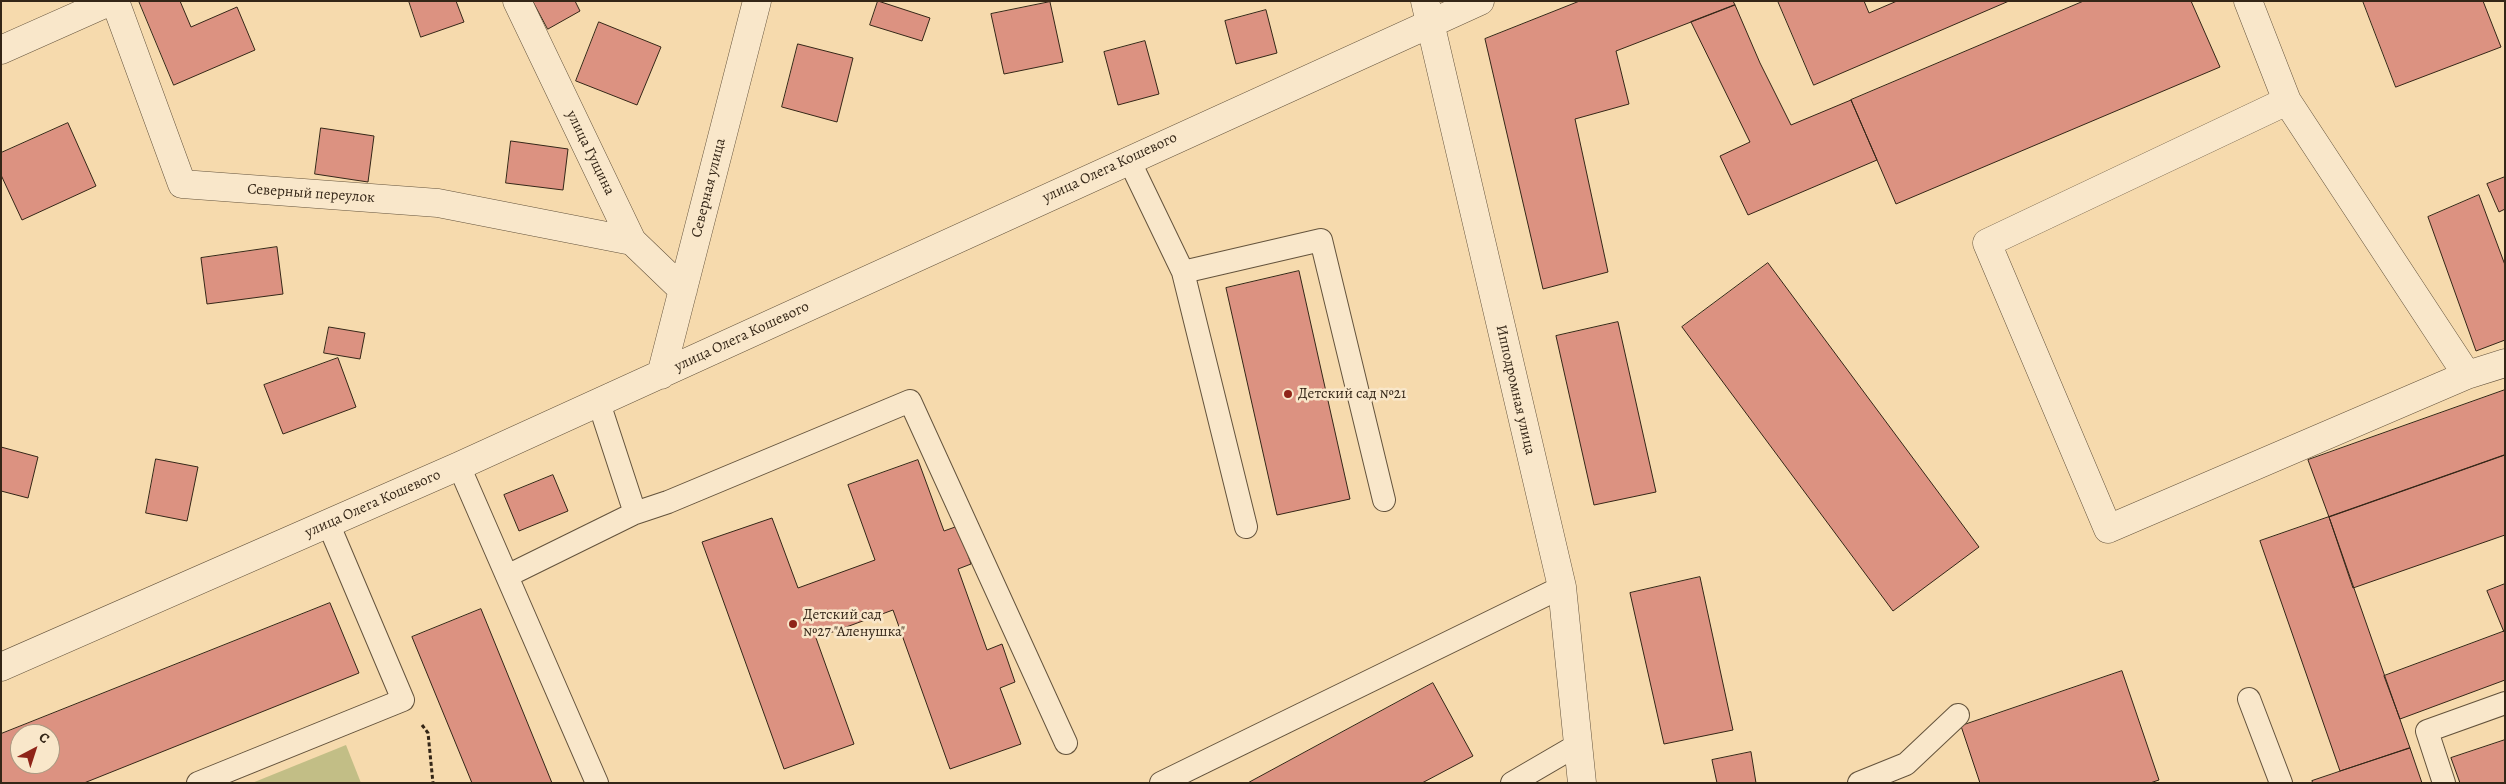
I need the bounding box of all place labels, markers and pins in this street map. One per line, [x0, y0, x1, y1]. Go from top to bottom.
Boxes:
place label: Детский сад №21 [1298, 385, 1406, 403]
marker: Детский сад №21 [1282, 388, 1294, 400]
place label: Детский сад №27 "Аленушка" [803, 606, 905, 641]
marker: Детский сад №27 "Аленушка" [787, 618, 799, 630]

